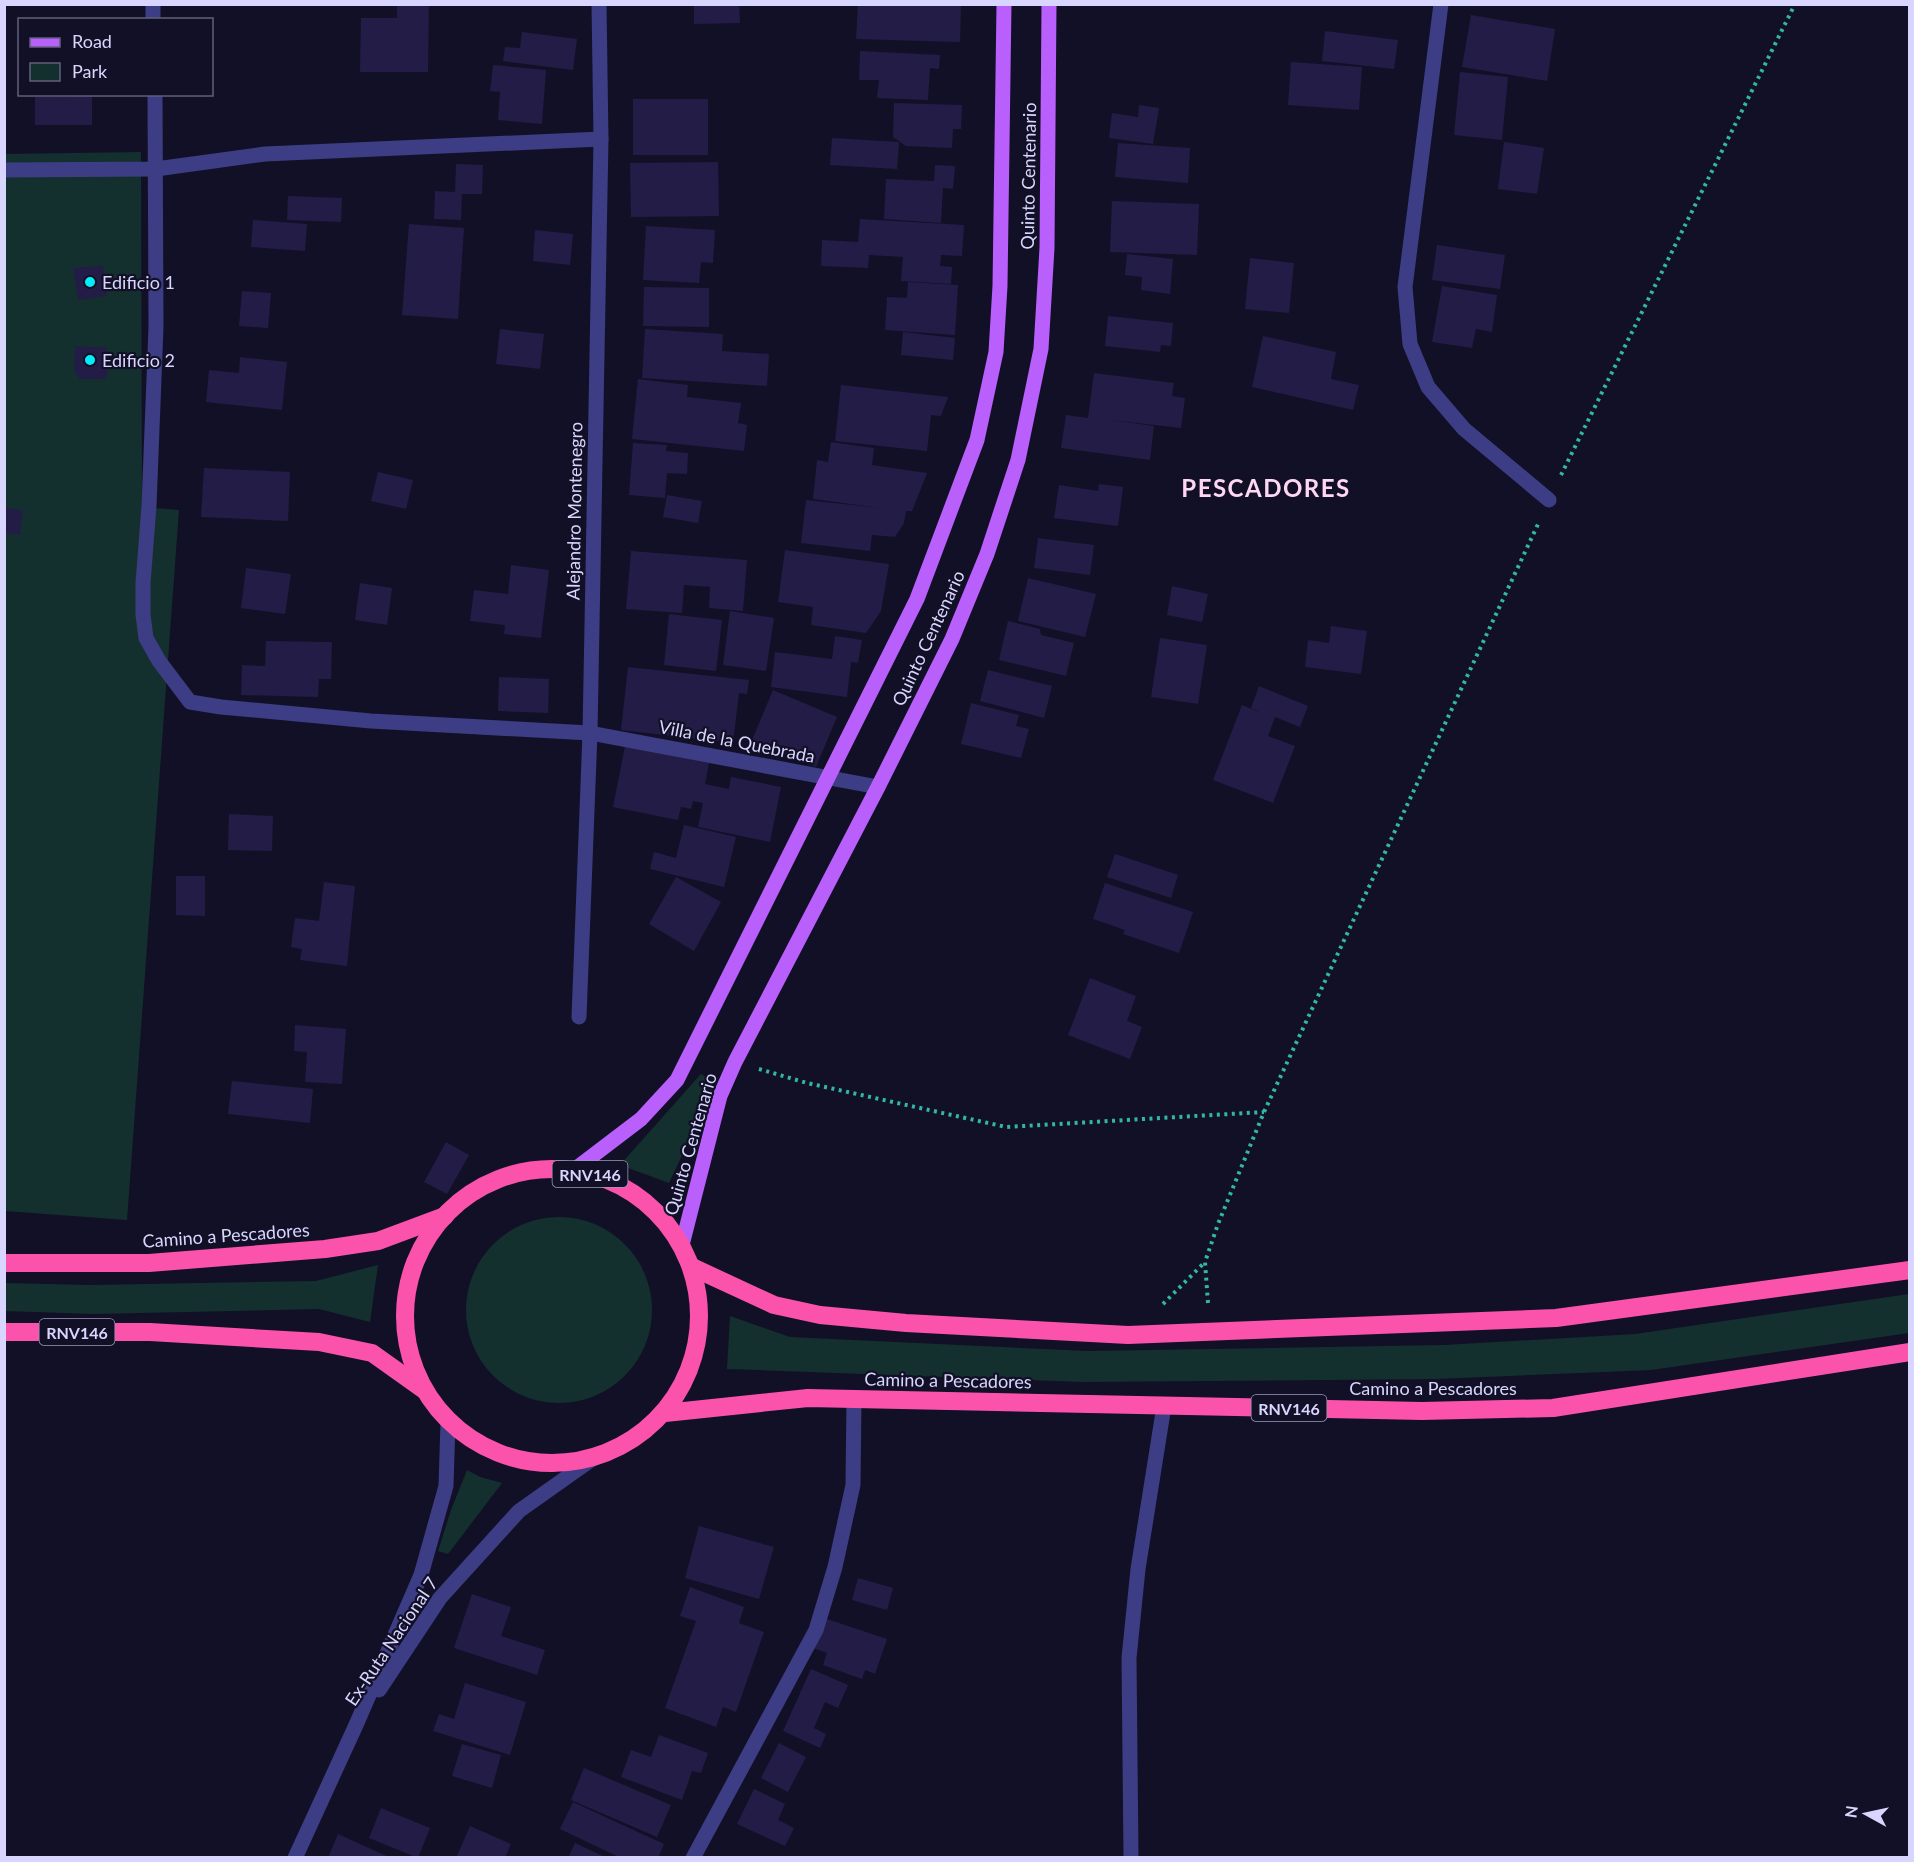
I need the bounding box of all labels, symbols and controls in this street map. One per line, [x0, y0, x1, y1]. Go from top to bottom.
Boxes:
legend [18, 18, 213, 96]
text: Road [72, 30, 112, 52]
text: Park [72, 60, 108, 82]
street label: Quinto Centenario [1016, 102, 1040, 250]
place label: Edificio 1 [102, 271, 175, 293]
marker: Edificio 1 [83, 275, 97, 289]
place label: Edificio 2 [102, 349, 175, 371]
marker: Edificio 2 [83, 353, 97, 367]
street label: Alejandro Montenegro [561, 422, 587, 600]
district label: PESCADORES [1181, 473, 1351, 502]
street label: Quinto Centenario [887, 567, 969, 709]
street label: Villa de la Quebrada [657, 715, 817, 767]
street label: Quinto Centenario [659, 1070, 721, 1218]
road number: RNV146 [552, 1161, 628, 1187]
street label: Camino a Pescadores [142, 1218, 310, 1252]
road number: RNV146 [40, 1319, 115, 1345]
street label: Camino a Pescadores [864, 1368, 1032, 1392]
street label: Camino a Pescadores [1349, 1377, 1517, 1399]
road number: RNV146 [1252, 1395, 1326, 1421]
street label: Ex-Ruta Nacional 7 [340, 1572, 442, 1710]
north arrow [1836, 1784, 1896, 1844]
text: N [1840, 1804, 1861, 1819]

